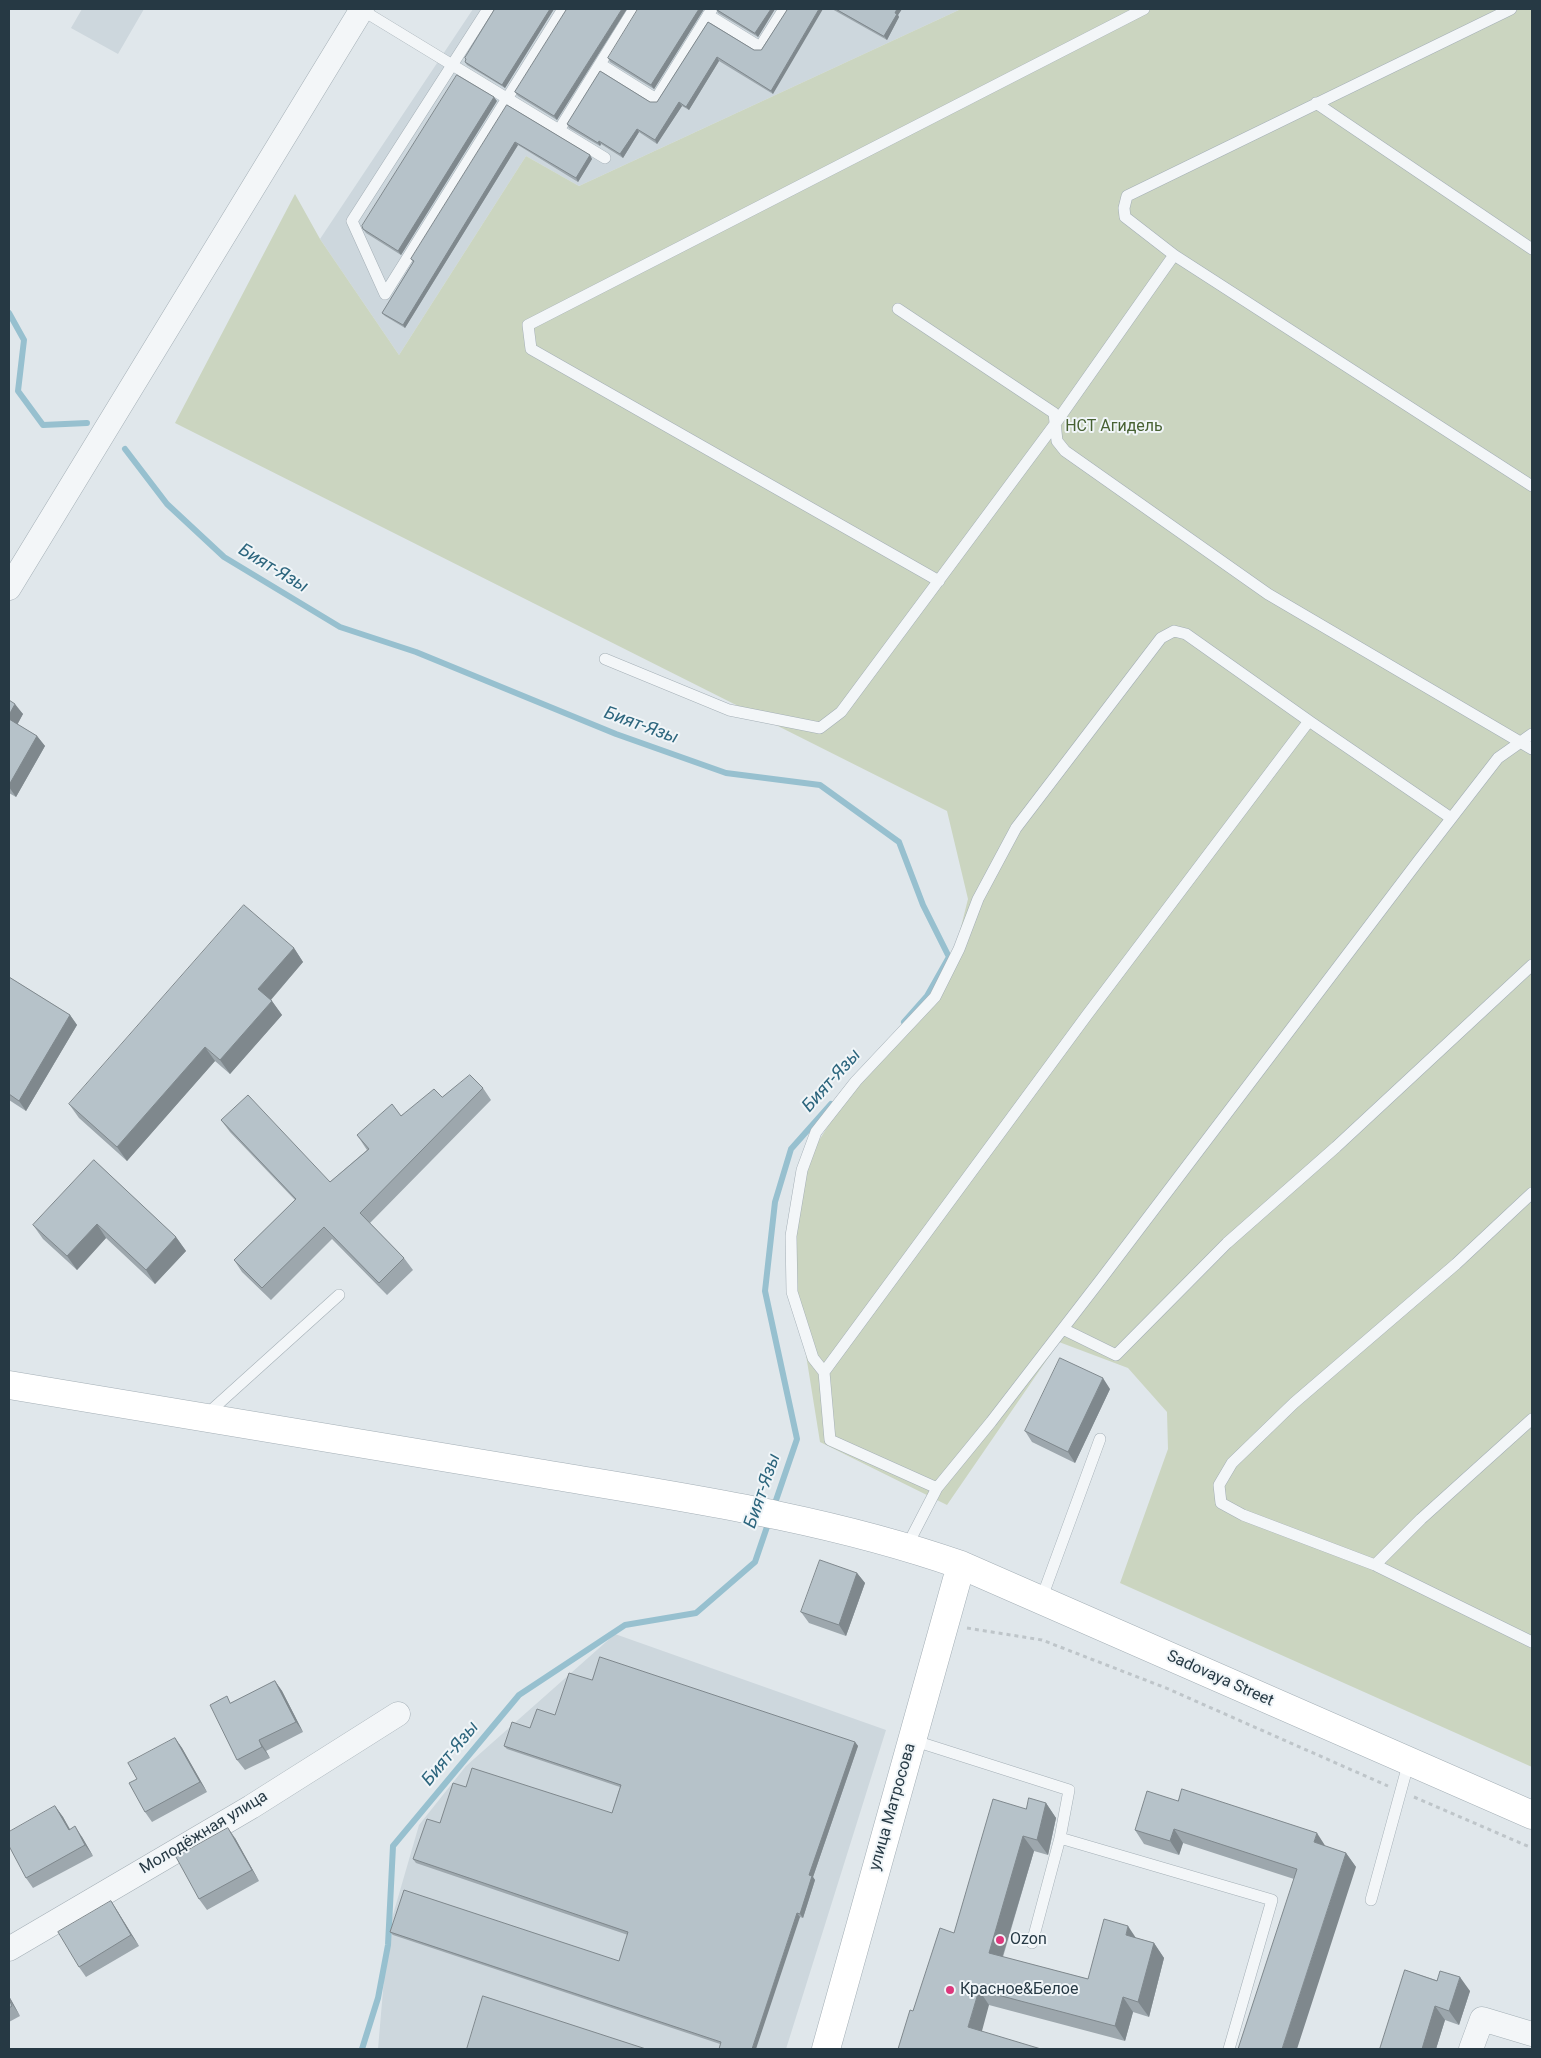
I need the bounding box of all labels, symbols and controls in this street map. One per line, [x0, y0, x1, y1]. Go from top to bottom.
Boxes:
park label: НСТ Агидель [1065, 417, 1163, 437]
water label: Бият-Язы [234, 540, 312, 598]
water label: Бият-Язы [601, 703, 681, 749]
water label: Бият-Язы [798, 1045, 866, 1117]
water label: Бият-Язы [740, 1451, 786, 1531]
street label: Sadovaya Street [1164, 1647, 1276, 1711]
water label: Бият-Язы [418, 1717, 484, 1791]
street label: улица Матросова [866, 1741, 920, 1873]
street label: Молодёжная улица [137, 1787, 271, 1879]
place label: Ozon [1010, 1930, 1047, 1950]
marker: Ozon [994, 1934, 1006, 1946]
place label: Красное&Белое [960, 1980, 1078, 2000]
marker: Красное&Белое [944, 1984, 956, 1996]

